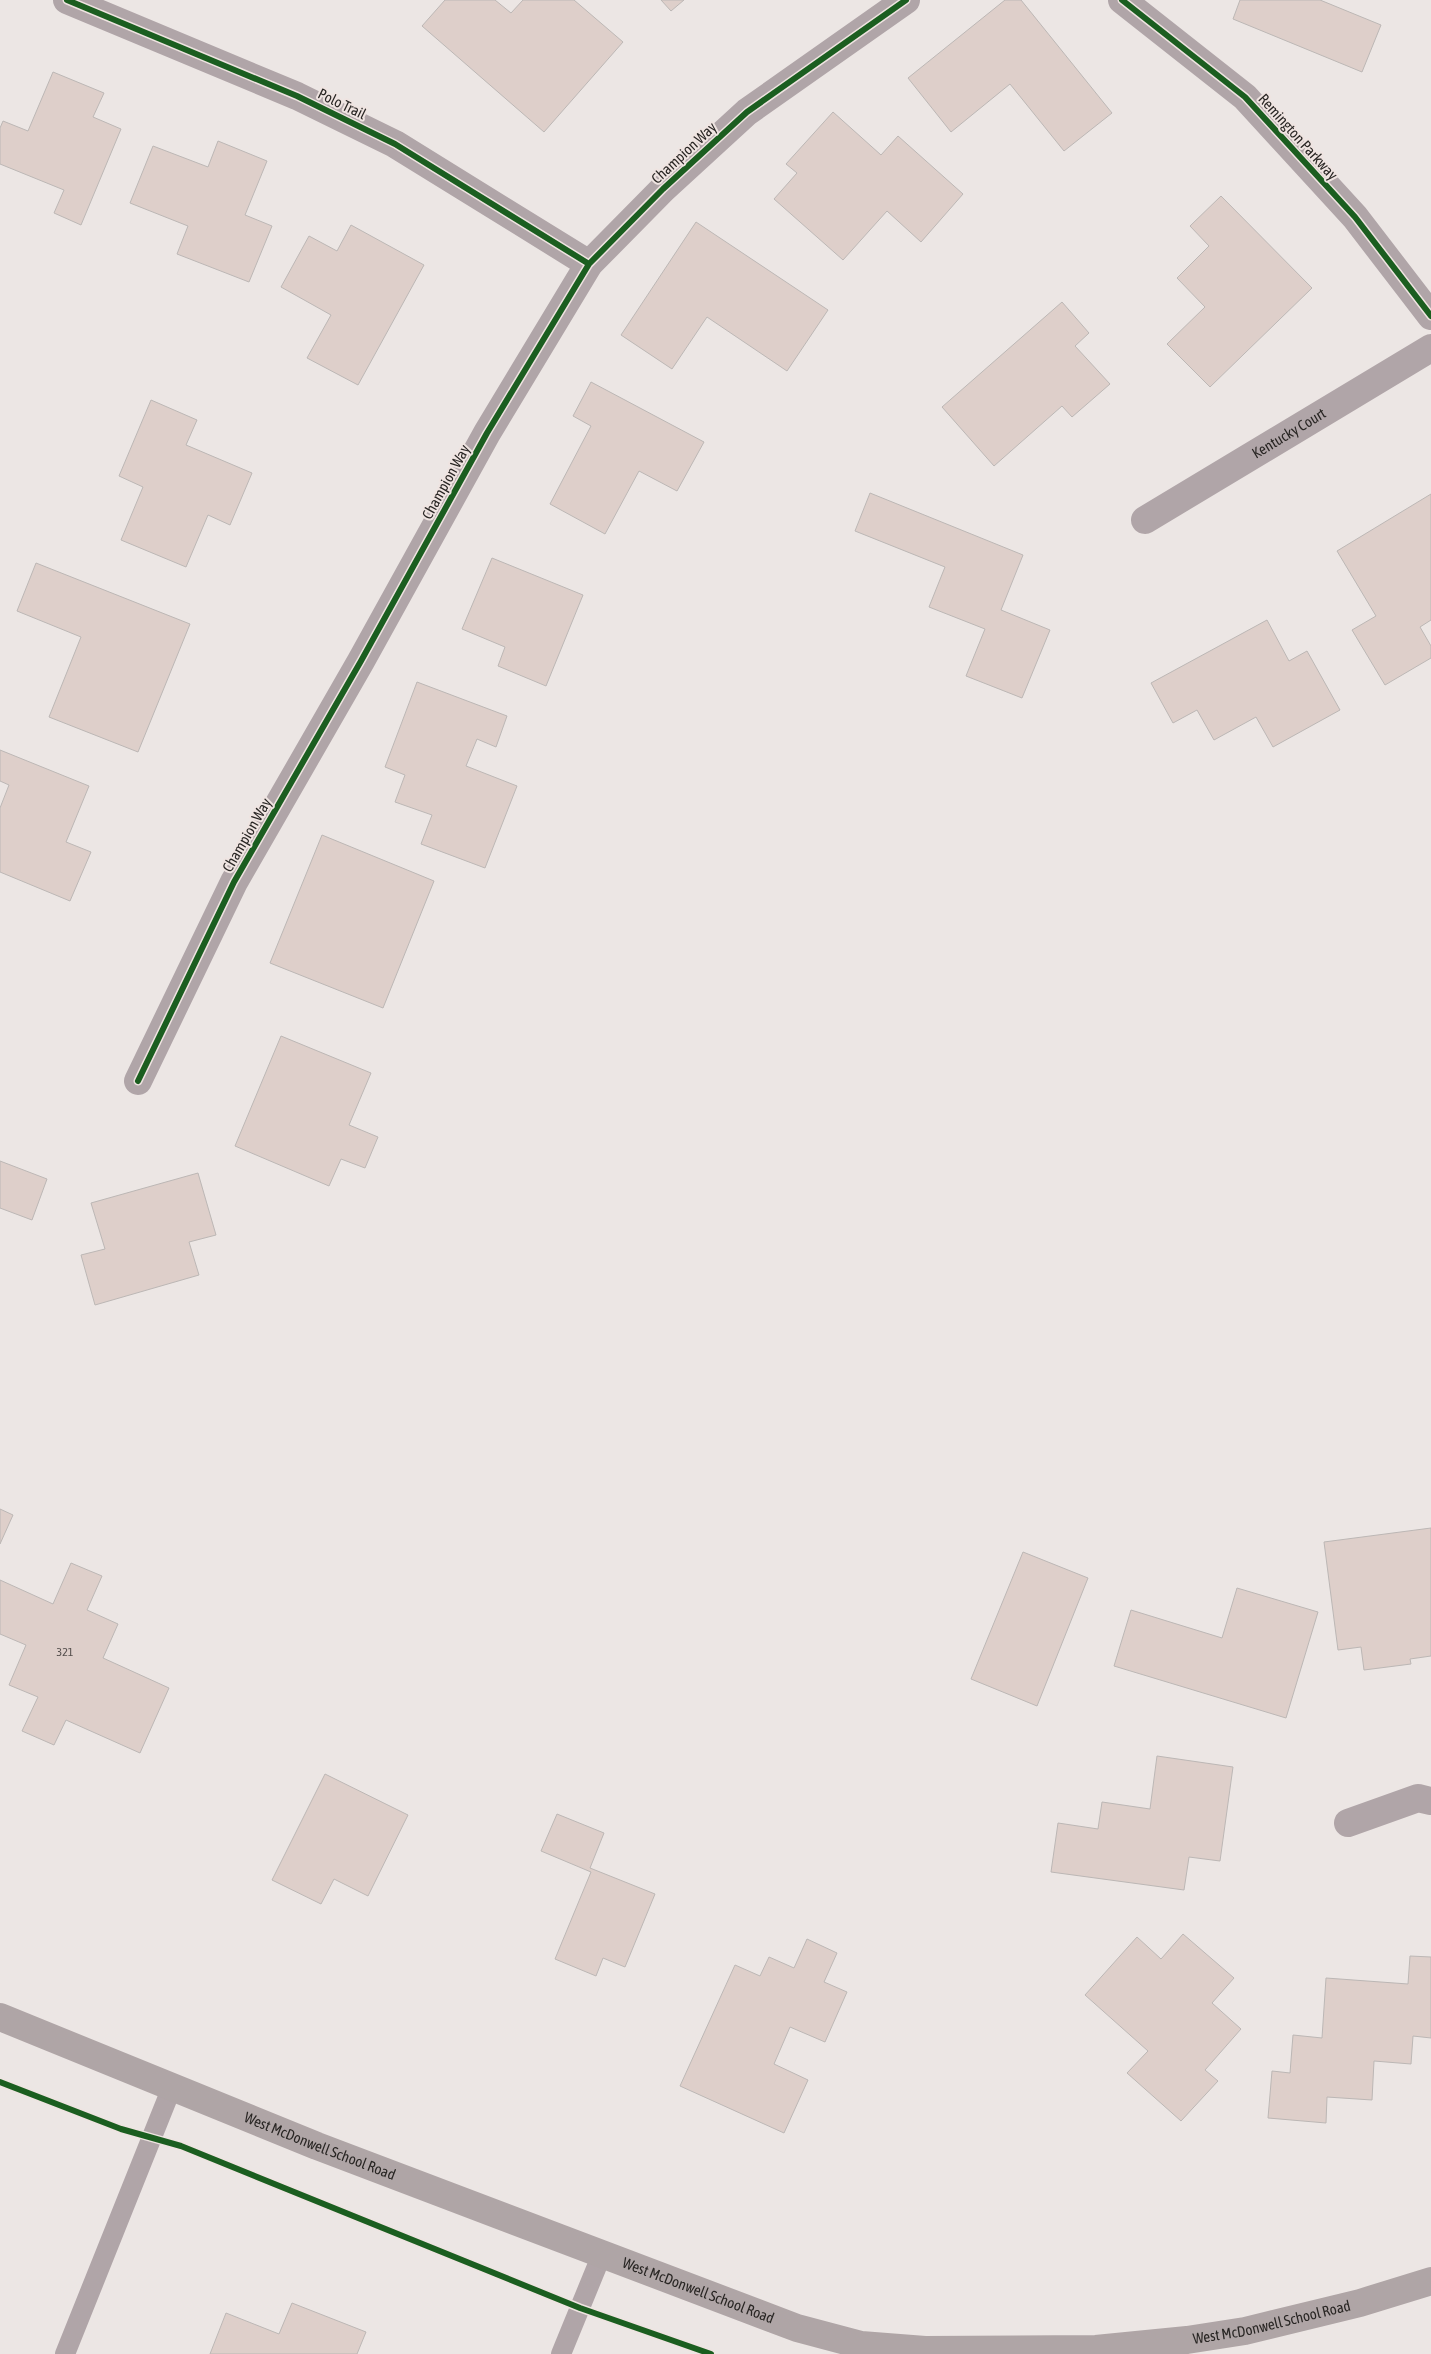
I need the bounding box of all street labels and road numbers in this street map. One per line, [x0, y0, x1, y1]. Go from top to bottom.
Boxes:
street label: Polo Trail [315, 85, 369, 122]
street label: Remington Parkway [1255, 90, 1341, 183]
street label: Champion Way [648, 118, 720, 187]
street label: Kentucky Court [1249, 404, 1329, 462]
street label: Champion Way [418, 442, 473, 522]
street label: Champion Way [219, 795, 275, 875]
street label: West McDonwell School Road [242, 2108, 398, 2183]
street label: West McDonwell School Road [620, 2254, 777, 2327]
street label: West McDonwell School Road [1192, 2297, 1352, 2347]

